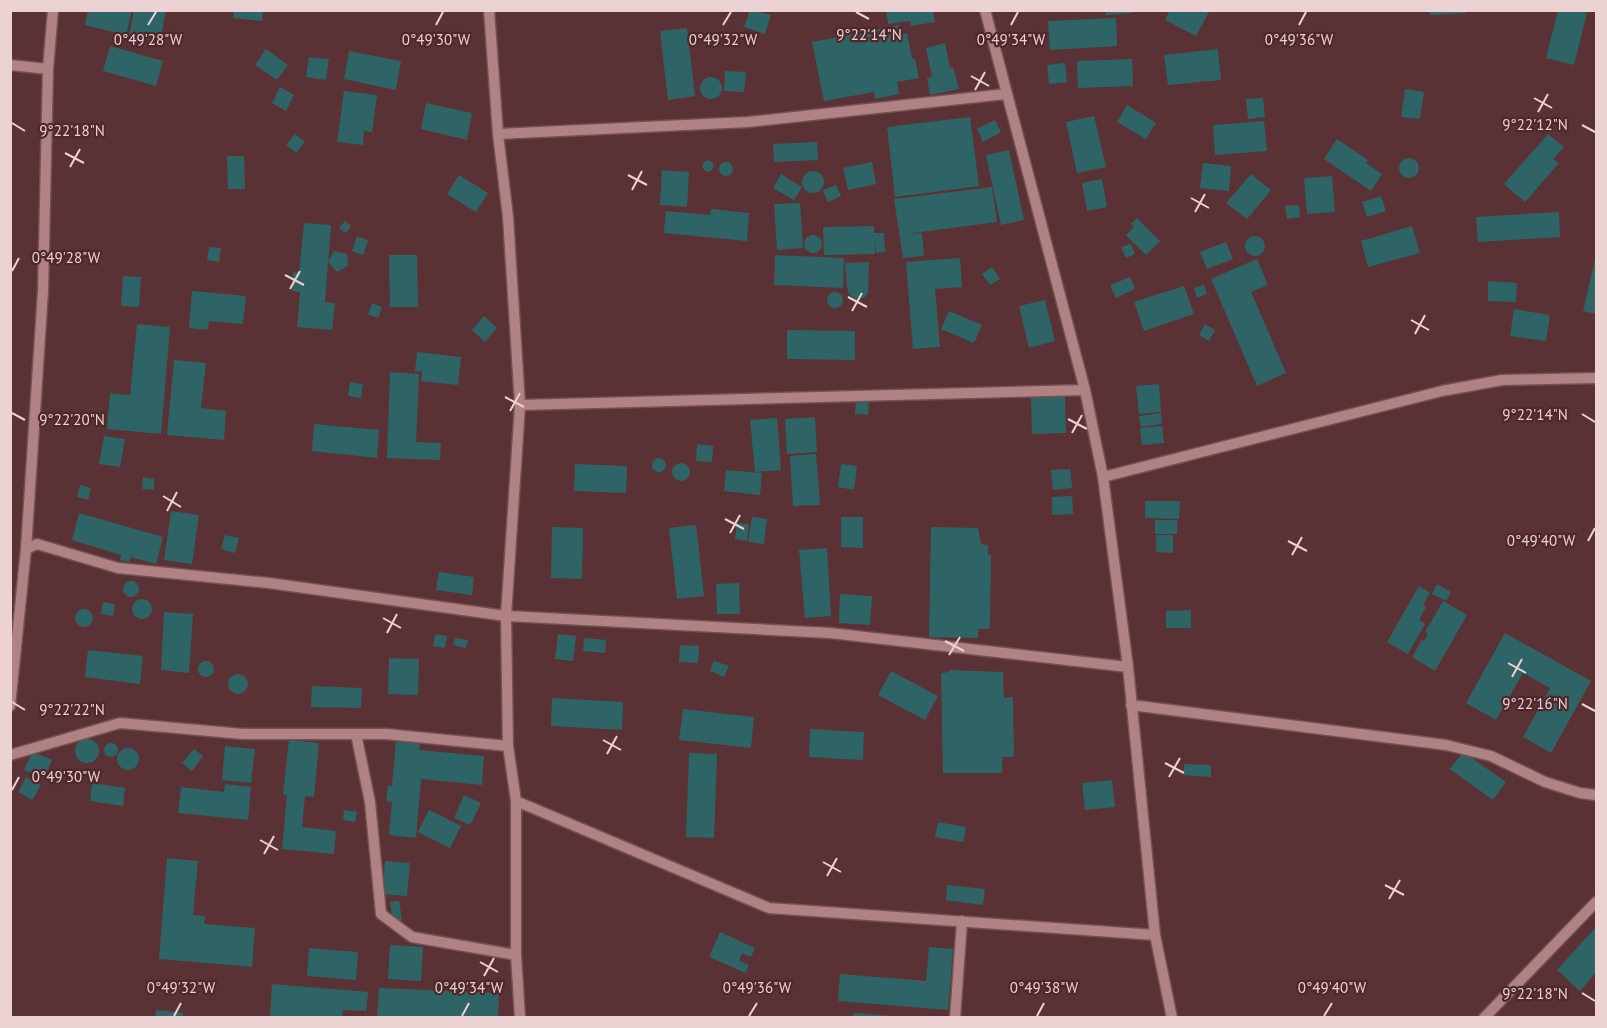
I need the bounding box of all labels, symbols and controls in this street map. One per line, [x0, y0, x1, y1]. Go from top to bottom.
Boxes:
text: 9°22'14"N [836, 25, 902, 44]
text: 0°49'28"W [114, 30, 183, 49]
text: 0°49'30"W [402, 30, 471, 49]
text: 0°49'32"W [689, 30, 758, 49]
text: 0°49'34"W [977, 30, 1046, 49]
text: 0°49'36"W [1265, 30, 1334, 49]
text: 9°22'12"N [1502, 115, 1568, 134]
text: 9°22'18"N [39, 121, 105, 140]
text: 0°49'28"W [32, 248, 101, 267]
text: 9°22'14"N [1502, 405, 1568, 424]
text: 9°22'20"N [39, 410, 105, 429]
text: 0°49'40"W [1507, 531, 1576, 550]
text: 9°22'16"N [1502, 694, 1568, 713]
text: 9°22'22"N [39, 700, 105, 719]
text: 0°49'30"W [32, 767, 101, 786]
text: 0°49'32"W [147, 978, 216, 997]
text: 0°49'34"W [435, 978, 504, 997]
text: 0°49'36"W [723, 978, 792, 997]
text: 0°49'38"W [1010, 978, 1079, 997]
text: 0°49'40"W [1298, 978, 1367, 997]
text: 9°22'18"N [1502, 984, 1568, 1003]

